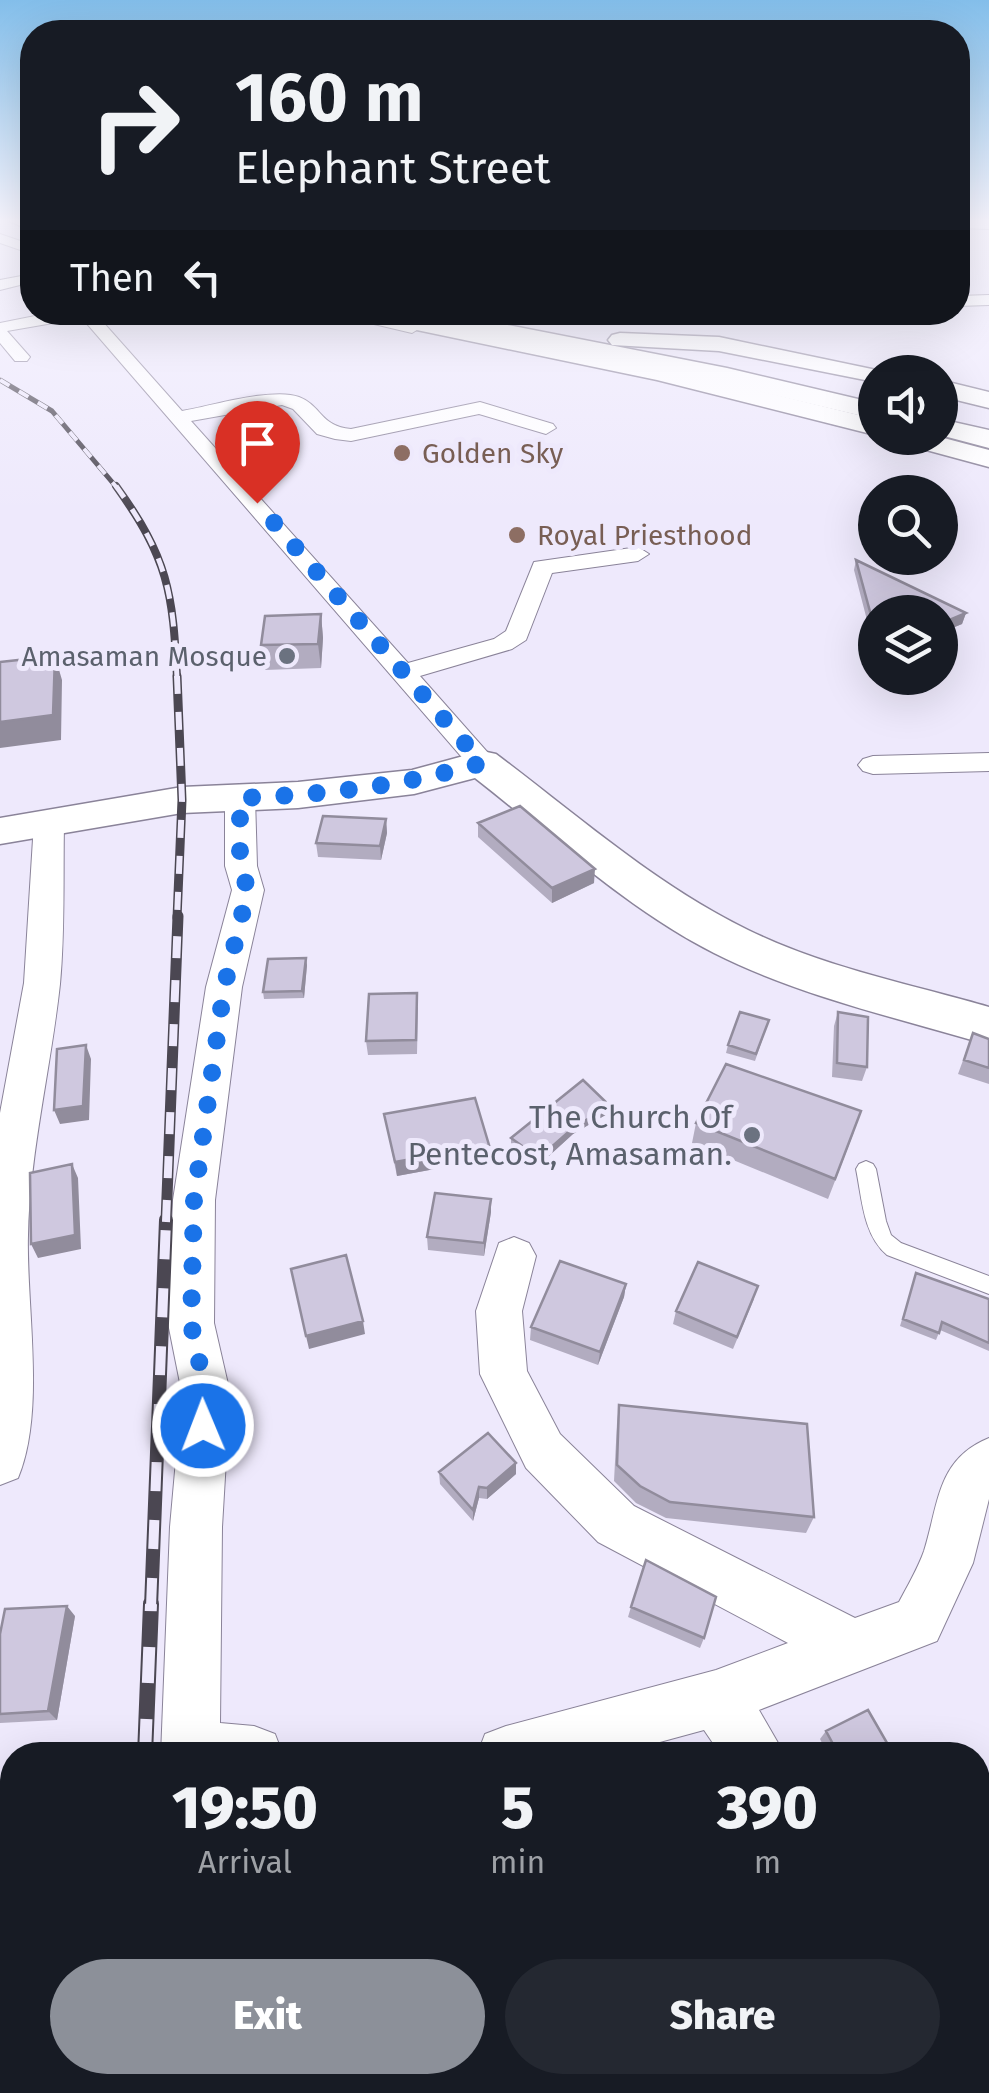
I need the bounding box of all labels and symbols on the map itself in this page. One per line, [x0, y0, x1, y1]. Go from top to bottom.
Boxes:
pin [215, 401, 300, 504]
place label: Golden Sky [422, 437, 564, 470]
marker: Golden Sky [391, 442, 413, 464]
place label: Royal Priesthood [537, 519, 752, 552]
marker: Royal Priesthood [506, 524, 528, 546]
place label: Amasaman Mosque [21, 640, 267, 673]
marker: Amasaman Mosque [276, 645, 298, 667]
place label: The Church Of Pentecost, Amasaman. [407, 1098, 734, 1173]
marker: The Church Of Pentecost, Amasaman. [741, 1124, 763, 1146]
position arrow [151, 1374, 255, 1478]

